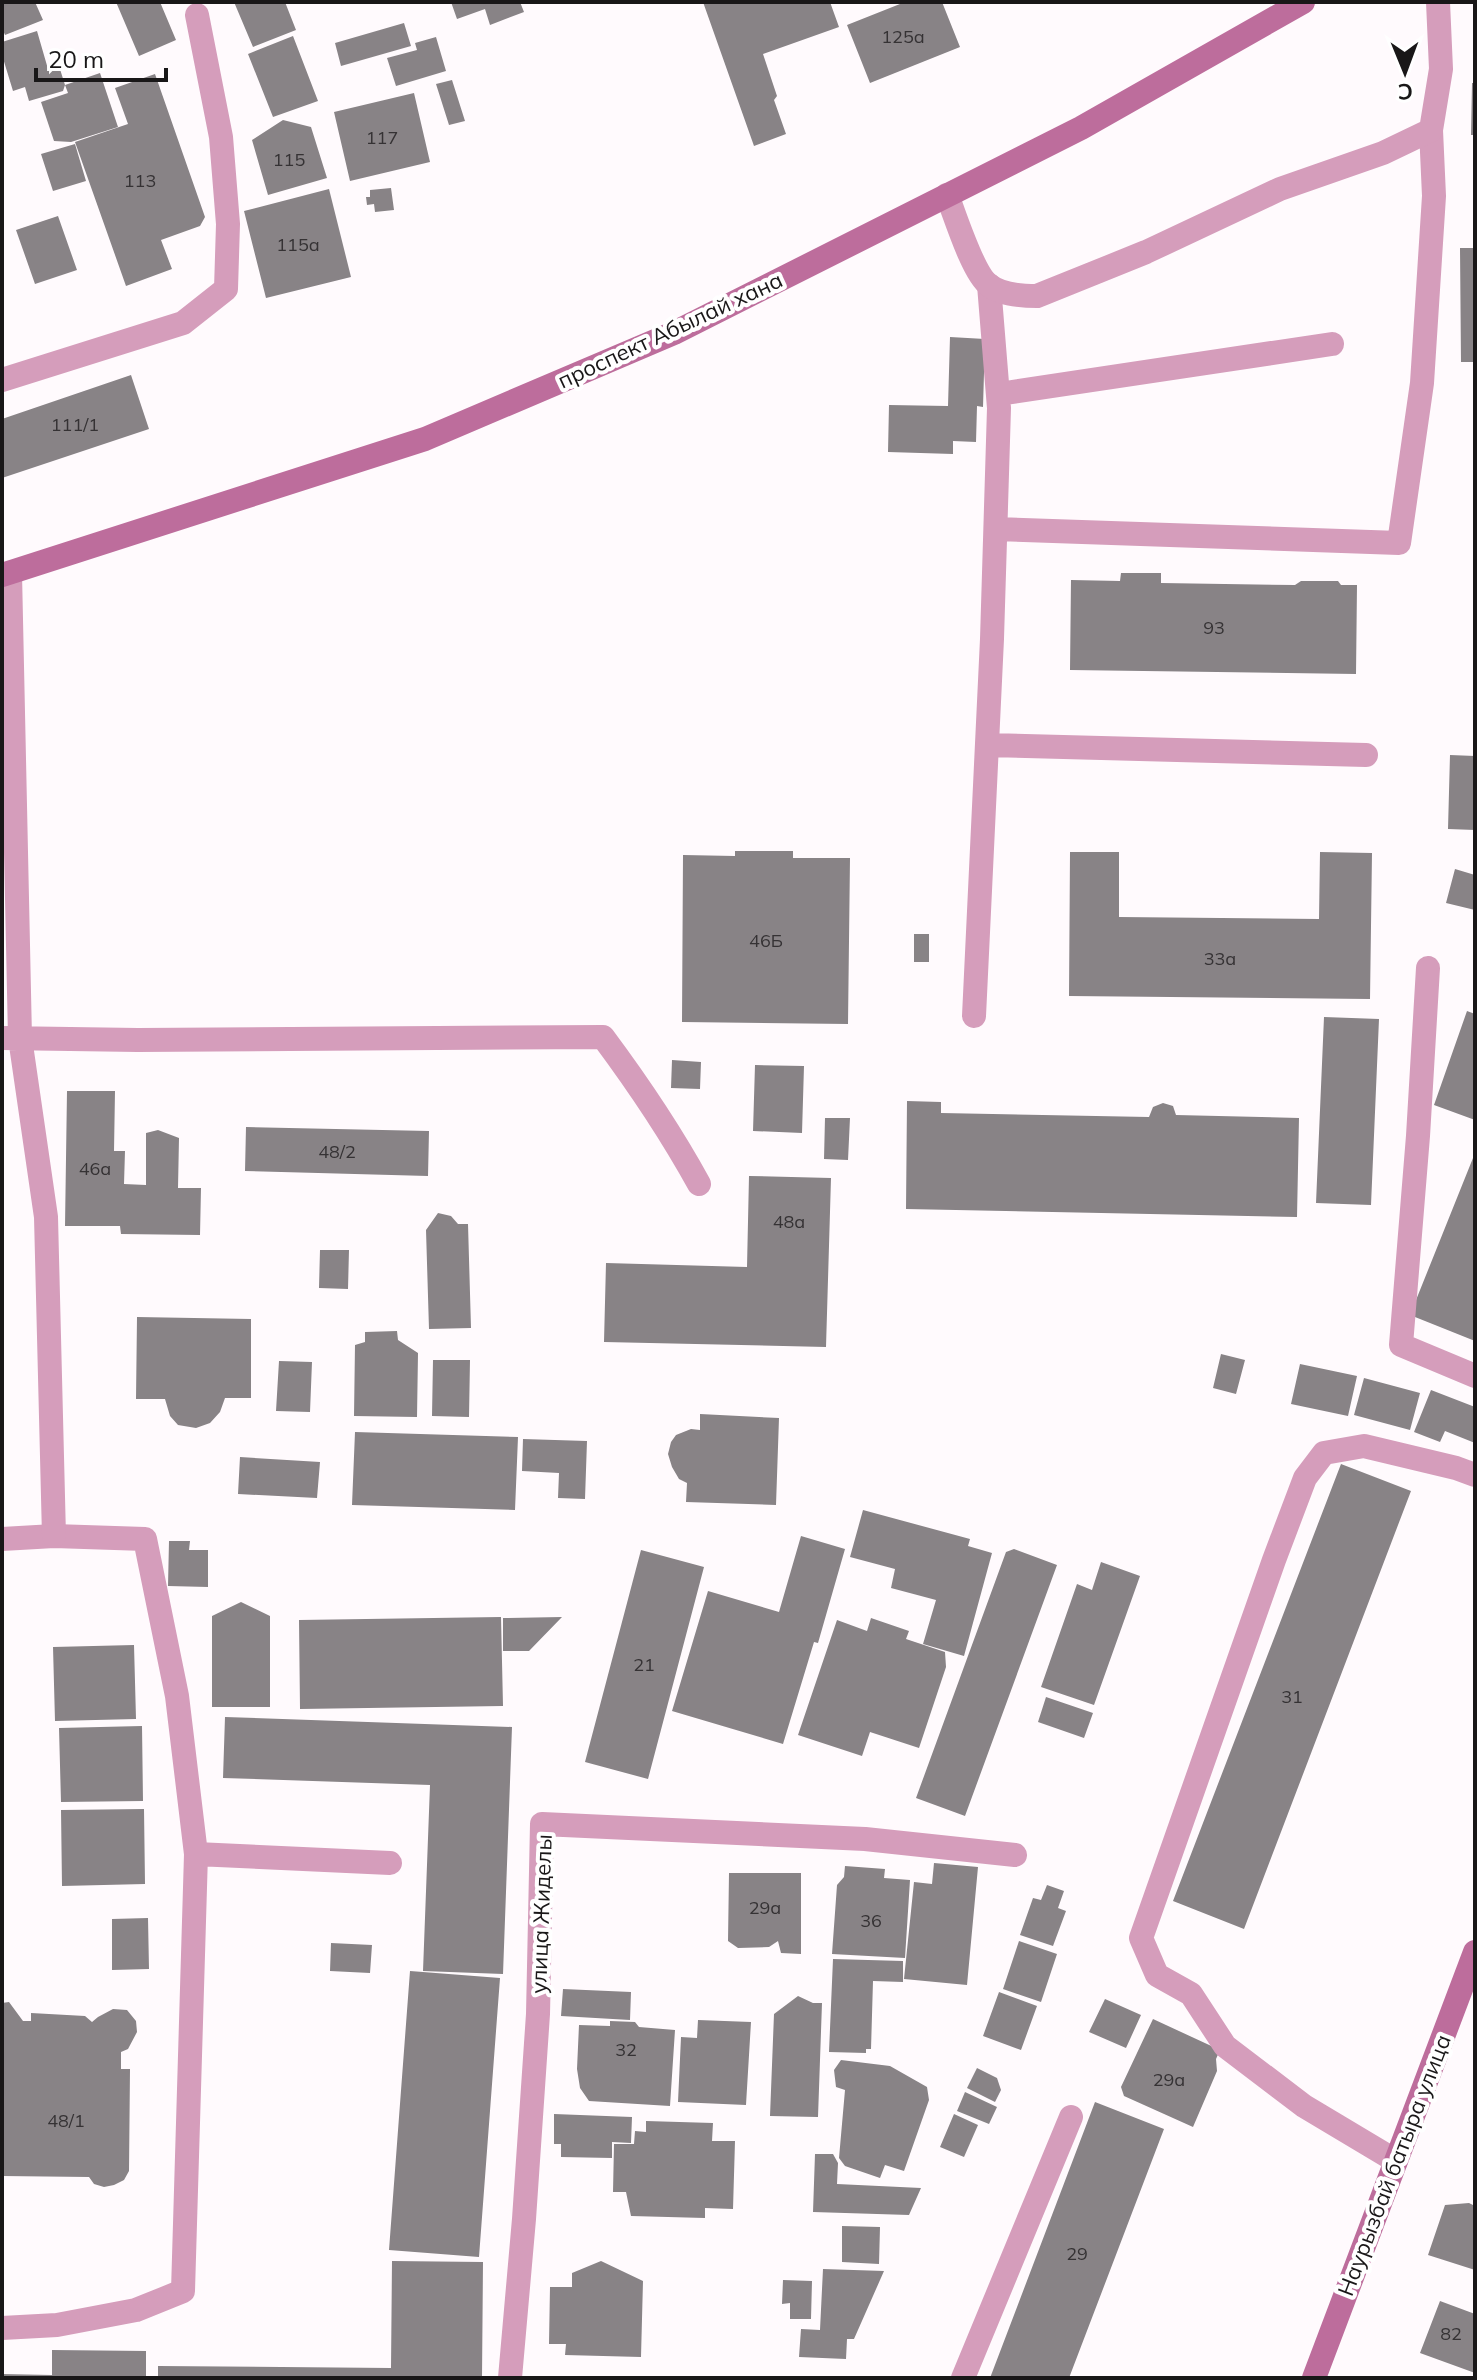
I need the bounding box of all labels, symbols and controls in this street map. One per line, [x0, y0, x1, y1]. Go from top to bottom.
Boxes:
house number: 125а [881, 25, 925, 48]
scale bar [36, 32, 166, 82]
north arrow [1365, 32, 1445, 112]
text: 20 m [48, 44, 104, 74]
text: С [1398, 78, 1413, 106]
house number: 117 [366, 126, 398, 149]
house number: 115 [273, 148, 305, 171]
house number: 113 [124, 169, 156, 192]
house number: 115а [276, 233, 320, 256]
street label: проспект Абылай хана [553, 265, 787, 395]
house number: 111/1 [51, 413, 99, 436]
house number: 93 [1203, 616, 1225, 639]
house number: 46Б [749, 929, 783, 952]
house number: 33а [1204, 947, 1236, 970]
house number: 48/2 [318, 1140, 356, 1163]
house number: 46а [79, 1157, 111, 1180]
house number: 48а [773, 1210, 805, 1233]
house number: 21 [633, 1653, 655, 1676]
house number: 31 [1281, 1685, 1303, 1708]
street label: улица Жиделы [524, 1834, 558, 1994]
house number: 29а [749, 1896, 781, 1919]
house number: 36 [860, 1909, 882, 1932]
street label: Наурызбай батыра улица [1331, 2030, 1457, 2300]
house number: 32 [615, 2038, 637, 2061]
house number: 29а [1153, 2068, 1185, 2091]
house number: 48/1 [47, 2109, 85, 2132]
house number: 29 [1066, 2242, 1088, 2265]
house number: 82 [1440, 2322, 1462, 2345]

